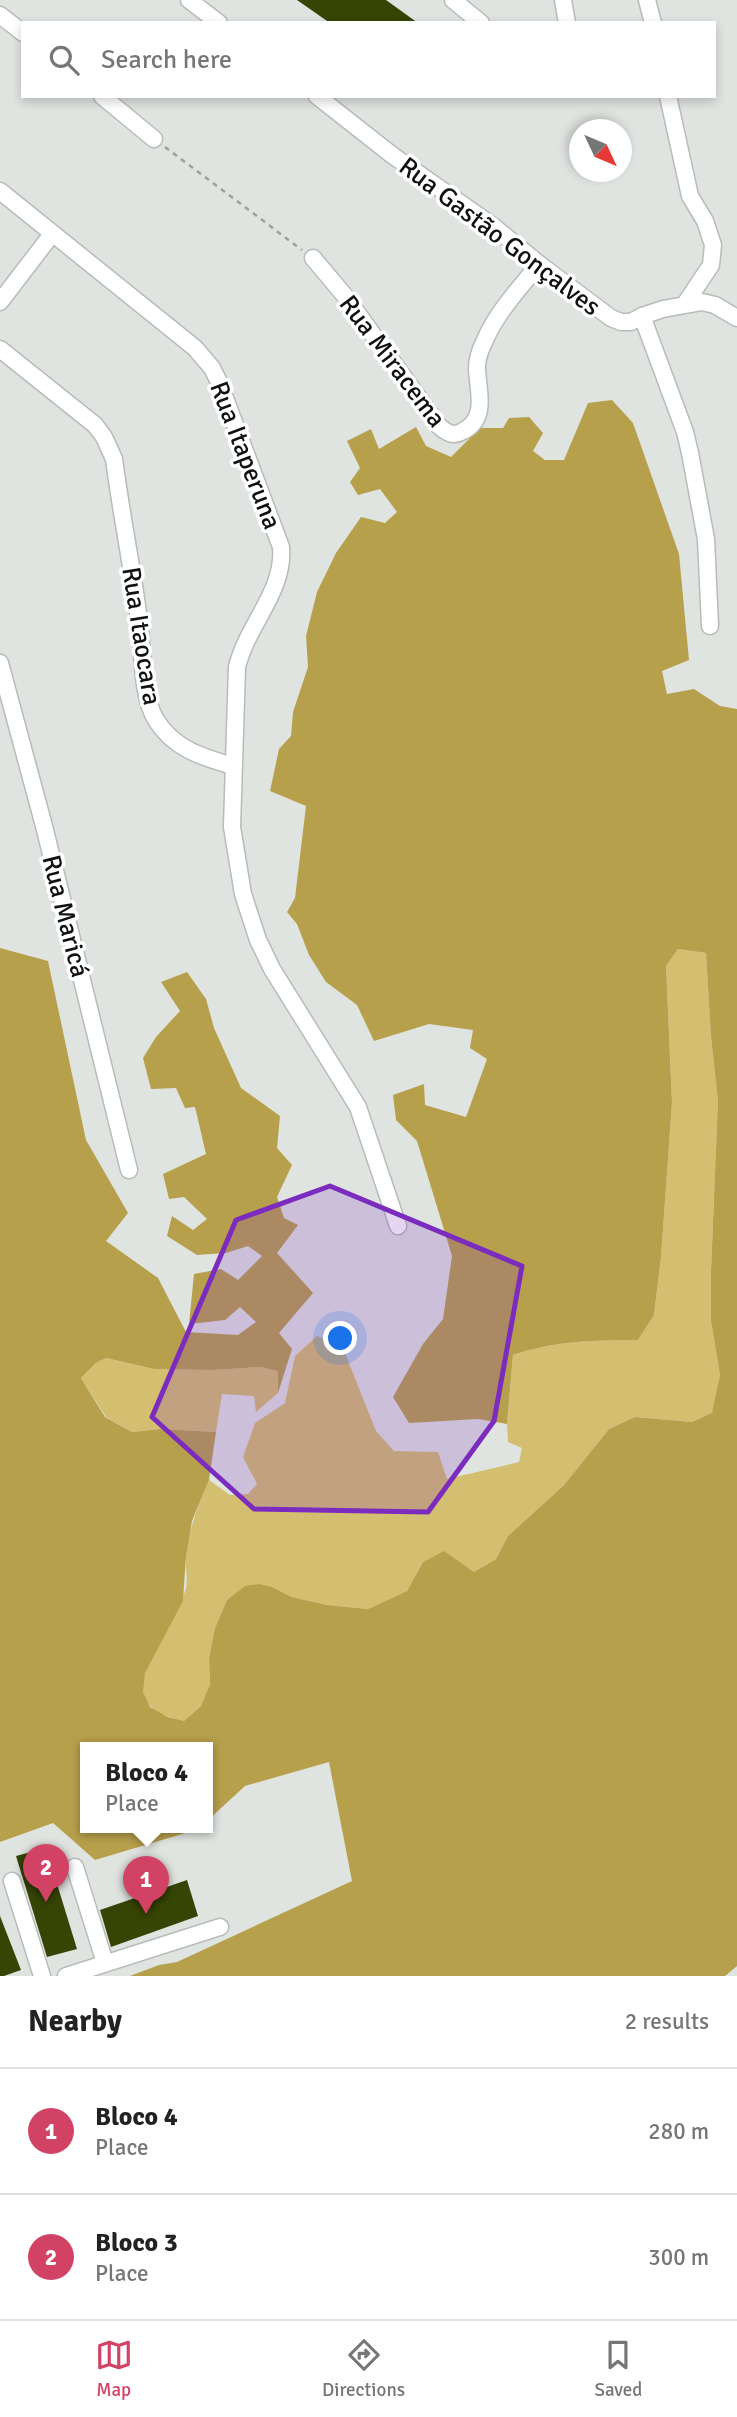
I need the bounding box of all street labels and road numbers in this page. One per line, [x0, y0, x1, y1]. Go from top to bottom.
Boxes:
street label: Rua Gastão Gonçalves [392, 151, 606, 323]
street label: Rua Miracema [332, 289, 452, 434]
street label: Rua Itaperuna [202, 377, 288, 534]
street label: Rua Itaocara [114, 565, 168, 708]
street label: Rua Maricá [34, 852, 96, 981]

